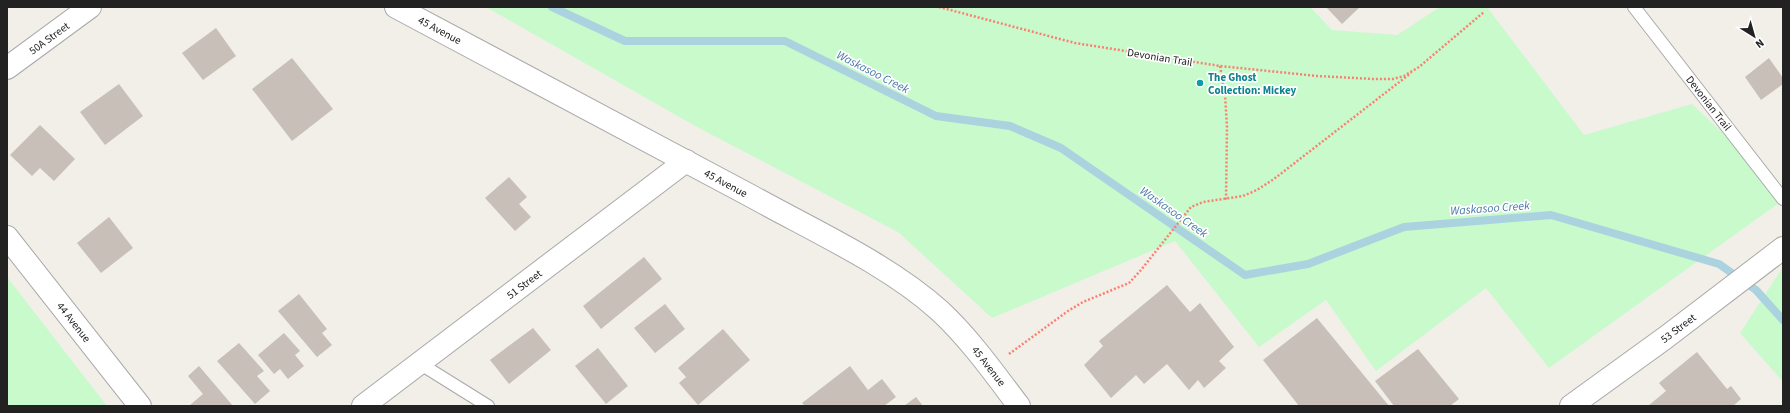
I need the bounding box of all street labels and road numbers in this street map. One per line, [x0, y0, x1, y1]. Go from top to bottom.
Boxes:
street label: 45 Avenue [415, 13, 465, 48]
street label: 50A Street [26, 18, 73, 58]
street label: Devonian Trail [1126, 45, 1194, 70]
street label: Devonian Trail [1682, 73, 1735, 134]
street label: 45 Avenue [701, 166, 751, 201]
street label: 51 Street [504, 266, 545, 303]
street label: 44 Avenue [53, 299, 94, 346]
street label: 53 Street [1658, 310, 1699, 347]
street label: 45 Avenue [968, 343, 1009, 390]

